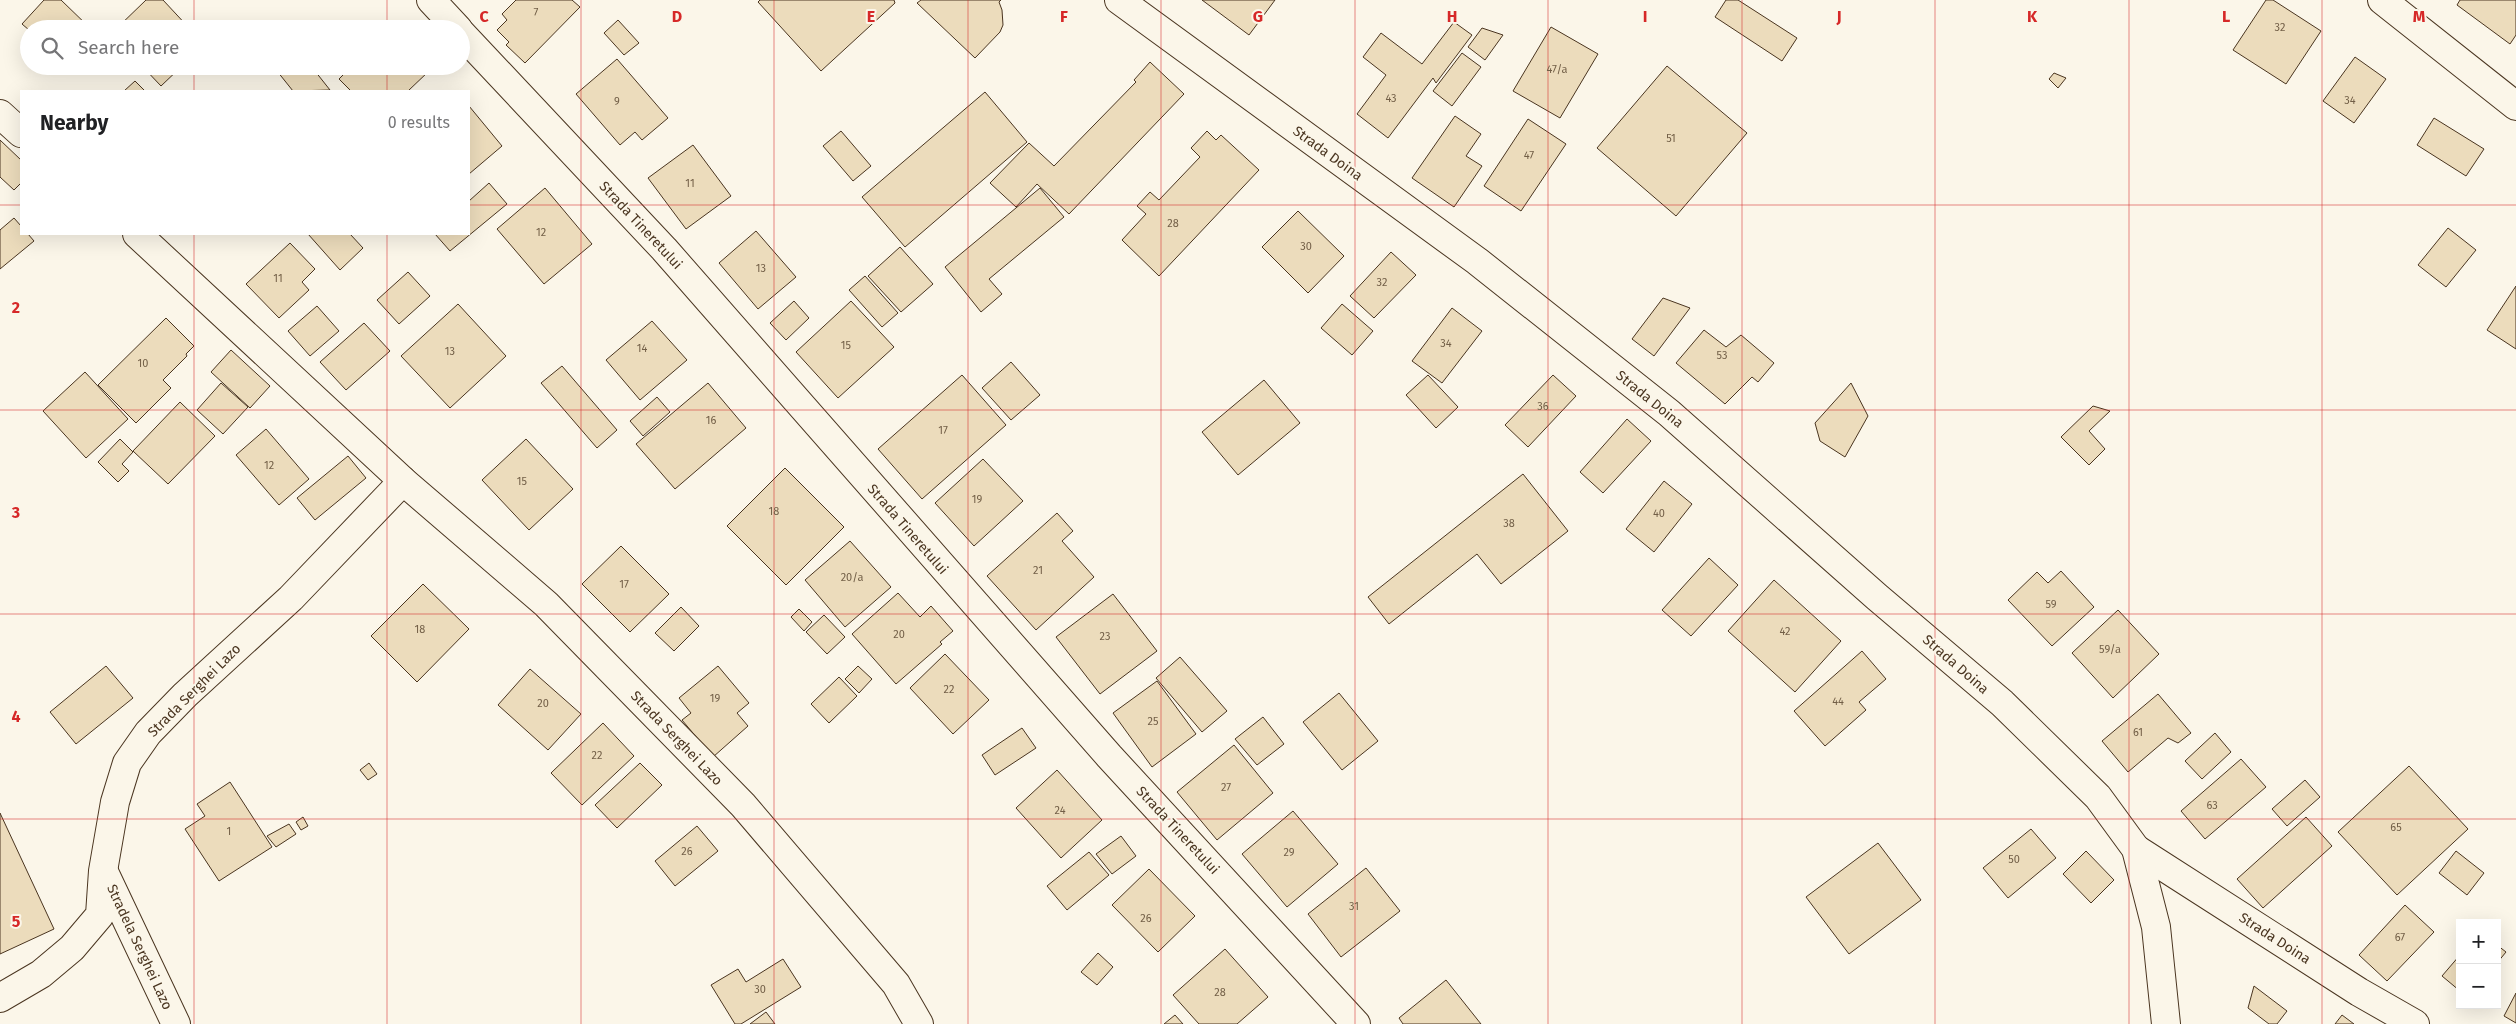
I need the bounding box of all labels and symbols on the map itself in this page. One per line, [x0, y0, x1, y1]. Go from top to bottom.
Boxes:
house number: 7 [534, 6, 539, 19]
text: C [479, 7, 489, 26]
text: D [672, 7, 682, 26]
text: E [867, 7, 875, 26]
text: F [1060, 7, 1068, 26]
text: G [1253, 7, 1263, 26]
text: H [1447, 7, 1457, 26]
text: I [1643, 7, 1647, 26]
text: J [1835, 7, 1842, 26]
text: K [2027, 7, 2038, 26]
text: L [2222, 7, 2230, 26]
text: M [2413, 7, 2426, 26]
house number: 32 [2275, 21, 2285, 34]
house number: 47/a [1546, 63, 1568, 76]
house number: 43 [1385, 92, 1397, 105]
house number: 34 [2344, 94, 2356, 107]
house number: 9 [614, 95, 620, 108]
street label: Strada Doina [1290, 122, 1366, 184]
house number: 51 [1666, 132, 1676, 145]
house number: 47 [1524, 149, 1534, 162]
house number: 11 [685, 177, 695, 190]
street label: Strada Tineretului [596, 178, 686, 273]
house number: 28 [1167, 217, 1179, 230]
house number: 12 [536, 226, 546, 239]
house number: 30 [1300, 240, 1312, 253]
house number: 13 [756, 262, 766, 275]
house number: 11 [273, 272, 283, 285]
house number: 32 [1377, 276, 1387, 289]
text: 2 [12, 298, 20, 317]
house number: 34 [1440, 337, 1452, 350]
house number: 15 [841, 339, 852, 352]
house number: 14 [637, 342, 647, 355]
house number: 13 [445, 345, 455, 358]
house number: 53 [1717, 349, 1727, 362]
house number: 10 [138, 357, 148, 370]
street label: Strada Doina [1613, 367, 1687, 432]
house number: 36 [1537, 400, 1549, 413]
house number: 16 [706, 414, 716, 427]
house number: 17 [938, 424, 948, 437]
house number: 12 [264, 459, 274, 472]
house number: 15 [517, 475, 528, 488]
street label: Strada Tineretului [864, 481, 951, 578]
house number: 19 [972, 493, 982, 506]
text: 3 [11, 503, 20, 522]
house number: 18 [769, 505, 779, 518]
house number: 40 [1653, 507, 1665, 520]
house number: 38 [1503, 517, 1515, 530]
house number: 21 [1033, 564, 1043, 577]
house number: 20/a [841, 571, 863, 584]
house number: 17 [619, 578, 629, 591]
house number: 59 [2045, 598, 2057, 611]
house number: 18 [415, 623, 425, 636]
house number: 42 [1779, 625, 1791, 638]
house number: 20 [893, 628, 905, 641]
house number: 23 [1100, 630, 1110, 643]
street label: Strada Doina [1919, 631, 1992, 698]
street label: Strada Serghei Lazo [144, 640, 244, 740]
house number: 59/a [2099, 643, 2121, 656]
house number: 22 [944, 683, 954, 696]
street label: Strada Serghei Lazo [627, 688, 726, 789]
house number: 19 [710, 692, 720, 705]
house number: 44 [1832, 695, 1844, 708]
house number: 20 [537, 697, 549, 710]
text: 4 [11, 707, 21, 726]
house number: 25 [1148, 715, 1159, 728]
house number: 61 [2133, 726, 2143, 739]
house number: 22 [592, 749, 602, 762]
house number: 27 [1221, 781, 1231, 794]
street label: Strada Tineretului [1133, 783, 1223, 878]
house number: 63 [2206, 799, 2218, 812]
house number: 24 [1055, 804, 1066, 817]
house number: 65 [2390, 821, 2402, 834]
house number: 1 [227, 825, 231, 838]
house number: 26 [681, 845, 693, 858]
house number: 29 [1283, 846, 1295, 859]
house number: 50 [2008, 853, 2020, 866]
street label: Stradela Serghei Lazo [103, 882, 176, 1013]
house number: 31 [1349, 900, 1359, 913]
street label: Strada Doina [2236, 909, 2314, 968]
text: 5 [12, 912, 21, 931]
house number: 26 [1140, 912, 1152, 925]
house number: 67 [2395, 931, 2405, 944]
house number: 30 [754, 983, 766, 996]
house number: 28 [1214, 986, 1226, 999]

